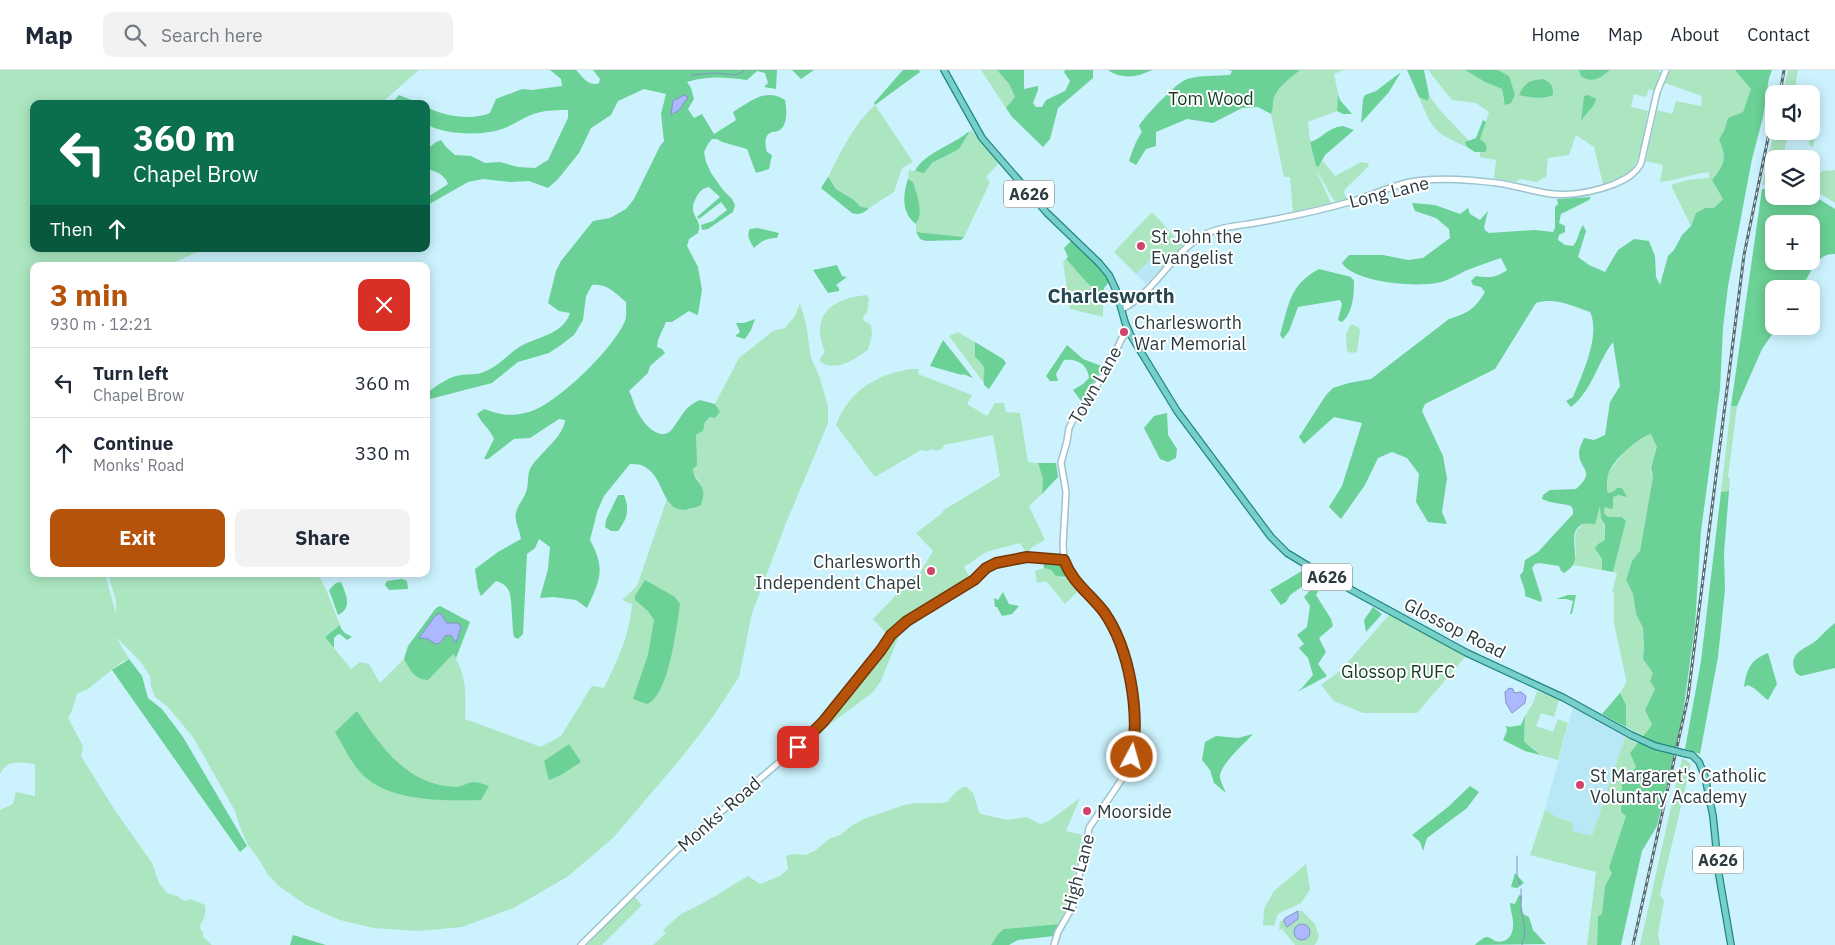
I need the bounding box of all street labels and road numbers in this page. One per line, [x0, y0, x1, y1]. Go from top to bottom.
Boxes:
street label: Long Lane [1347, 171, 1431, 213]
road number: A626 [1004, 180, 1054, 208]
street label: Town Lane [1064, 342, 1127, 428]
road number: A626 [1302, 564, 1352, 590]
street label: Glossop Road [1400, 593, 1510, 663]
street label: Monks' Road [673, 772, 765, 856]
street label: High Lane [1057, 831, 1099, 915]
road number: A626 [1693, 846, 1743, 874]

